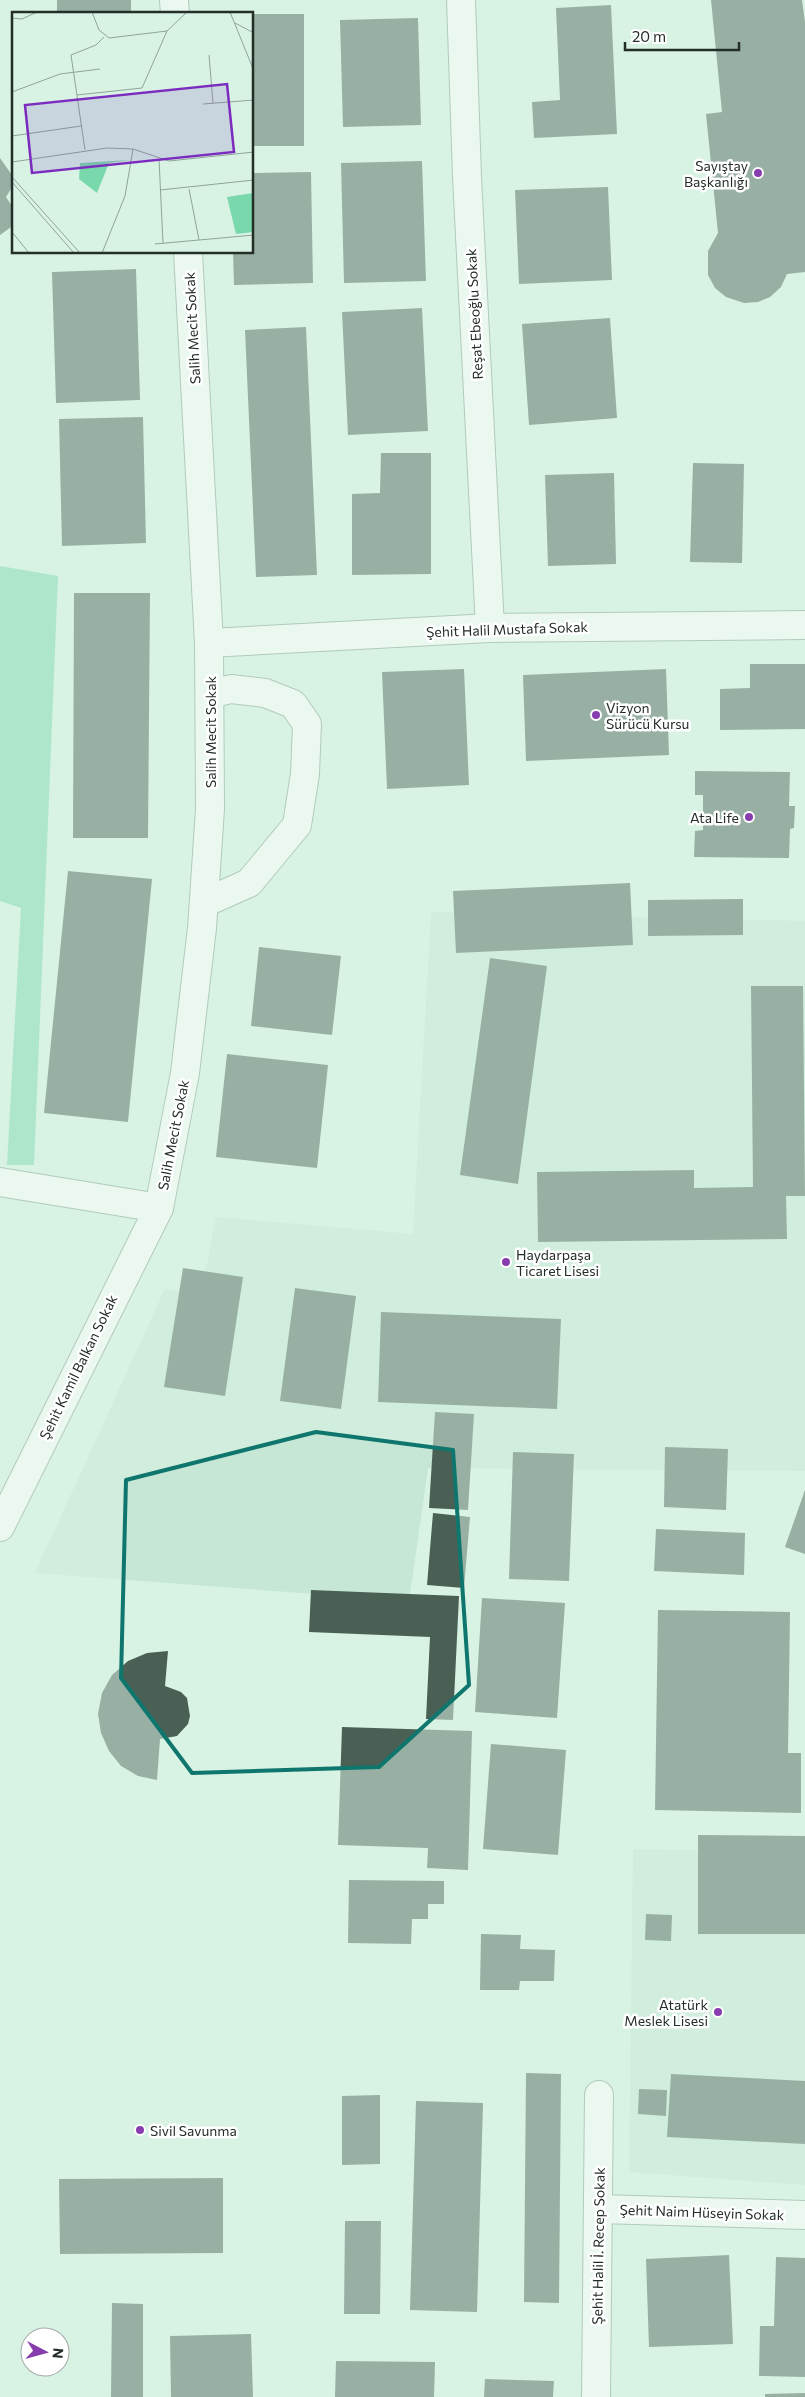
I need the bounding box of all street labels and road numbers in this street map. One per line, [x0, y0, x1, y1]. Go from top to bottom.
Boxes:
street label: Reşat Ebeoğlu Sokak [462, 247, 486, 380]
street label: Salih Mecit Sokak [181, 271, 203, 384]
street label: Şehit Halil Mustafa Sokak [426, 618, 589, 640]
street label: Salih Mecit Sokak [202, 676, 219, 788]
street label: Salih Mecit Sokak [154, 1078, 192, 1192]
street label: Şehit Kamil Balkan Sokak [36, 1291, 121, 1442]
street label: Şehit Halil İ. Recep Sokak [588, 2167, 608, 2325]
street label: Şehit Naim Hüseyin Sokak [619, 2201, 785, 2223]

